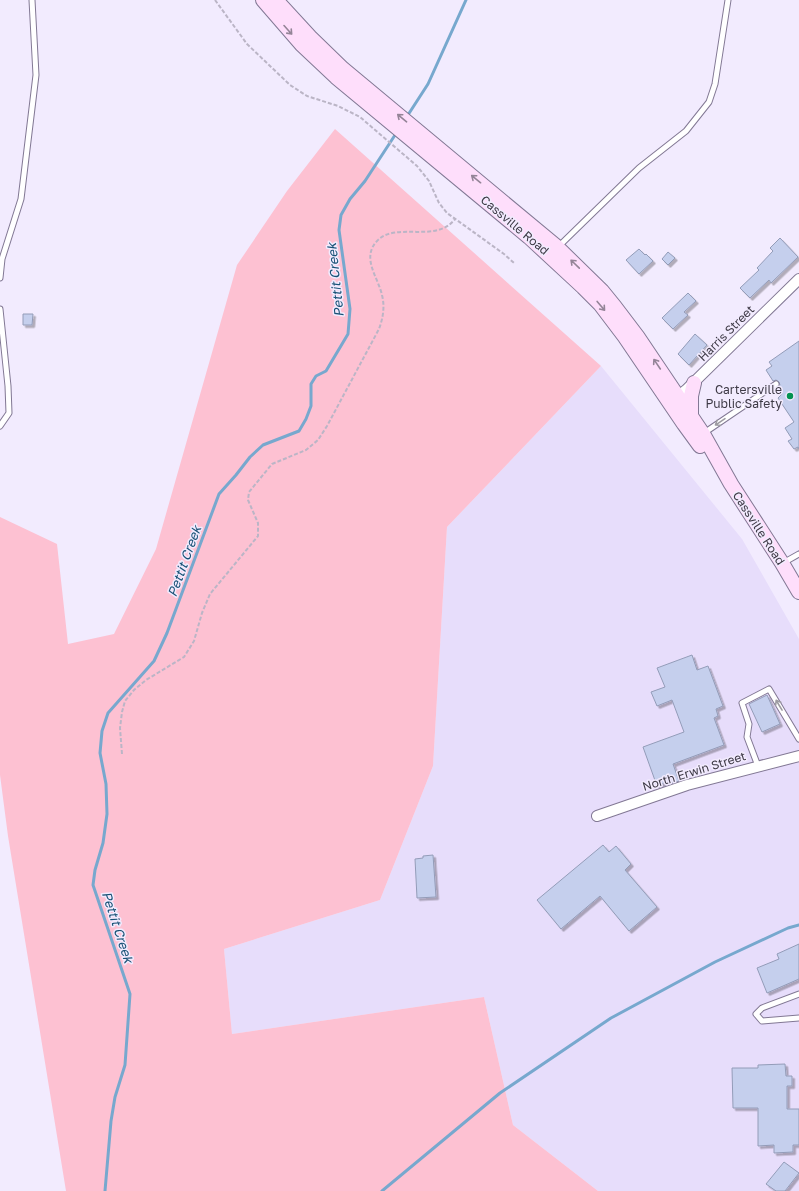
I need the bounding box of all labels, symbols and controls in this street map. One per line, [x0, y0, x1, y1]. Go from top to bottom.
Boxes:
one-way arrow [283, 25, 293, 35]
one-way arrow [397, 113, 408, 122]
one-way arrow [470, 175, 481, 184]
street label: Cassville Road [478, 192, 552, 258]
water label: Pettit Creek [323, 241, 347, 318]
one-way arrow [570, 259, 580, 268]
one-way arrow [596, 301, 606, 311]
street label: Harris Street [695, 302, 757, 364]
one-way arrow [652, 358, 660, 370]
place label: Cartersville Public Safety [705, 382, 782, 411]
marker: Cartersville Public Safety [785, 391, 795, 401]
one-way arrow [715, 418, 726, 426]
street label: Cassville Road [730, 488, 788, 568]
water label: Pettit Creek [164, 522, 205, 599]
one-way arrow [775, 699, 783, 711]
street label: North Erwin Street [640, 748, 748, 794]
water label: Pettit Creek [99, 889, 138, 966]

